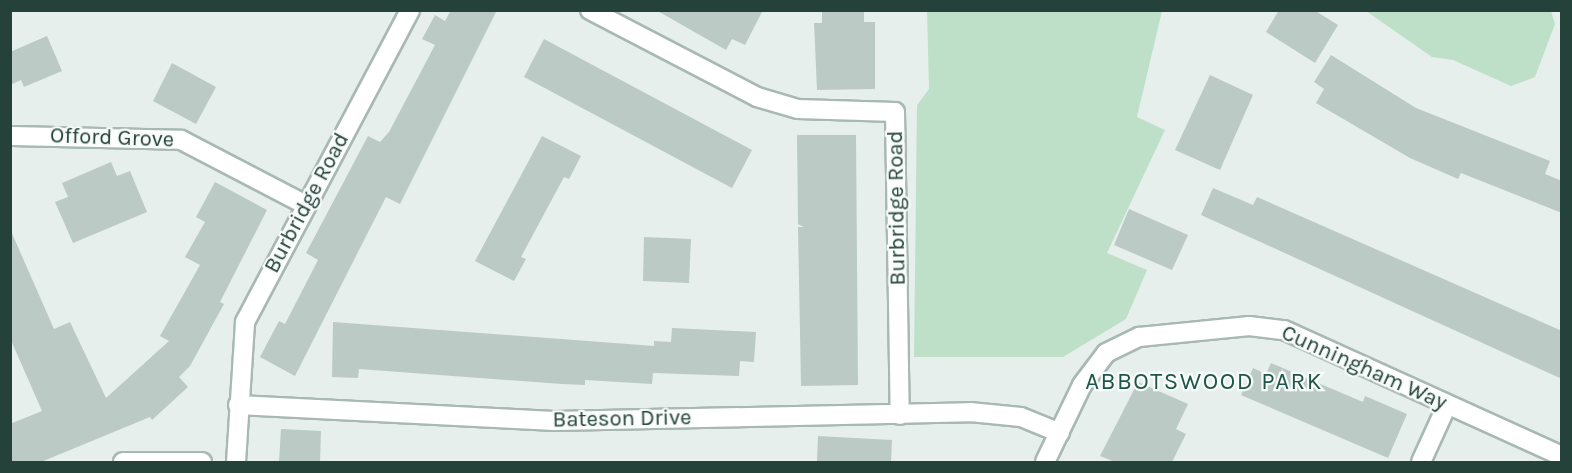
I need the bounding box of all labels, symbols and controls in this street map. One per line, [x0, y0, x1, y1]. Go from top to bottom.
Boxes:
street label: Offord Grove [50, 123, 174, 153]
street label: Burbridge Road [259, 128, 355, 278]
street label: Burbridge Road [882, 130, 912, 286]
street label: Cunningham Way [1277, 320, 1451, 416]
district label: ABBOTSWOOD PARK [1085, 368, 1323, 396]
street label: Bateson Drive [552, 405, 692, 433]

